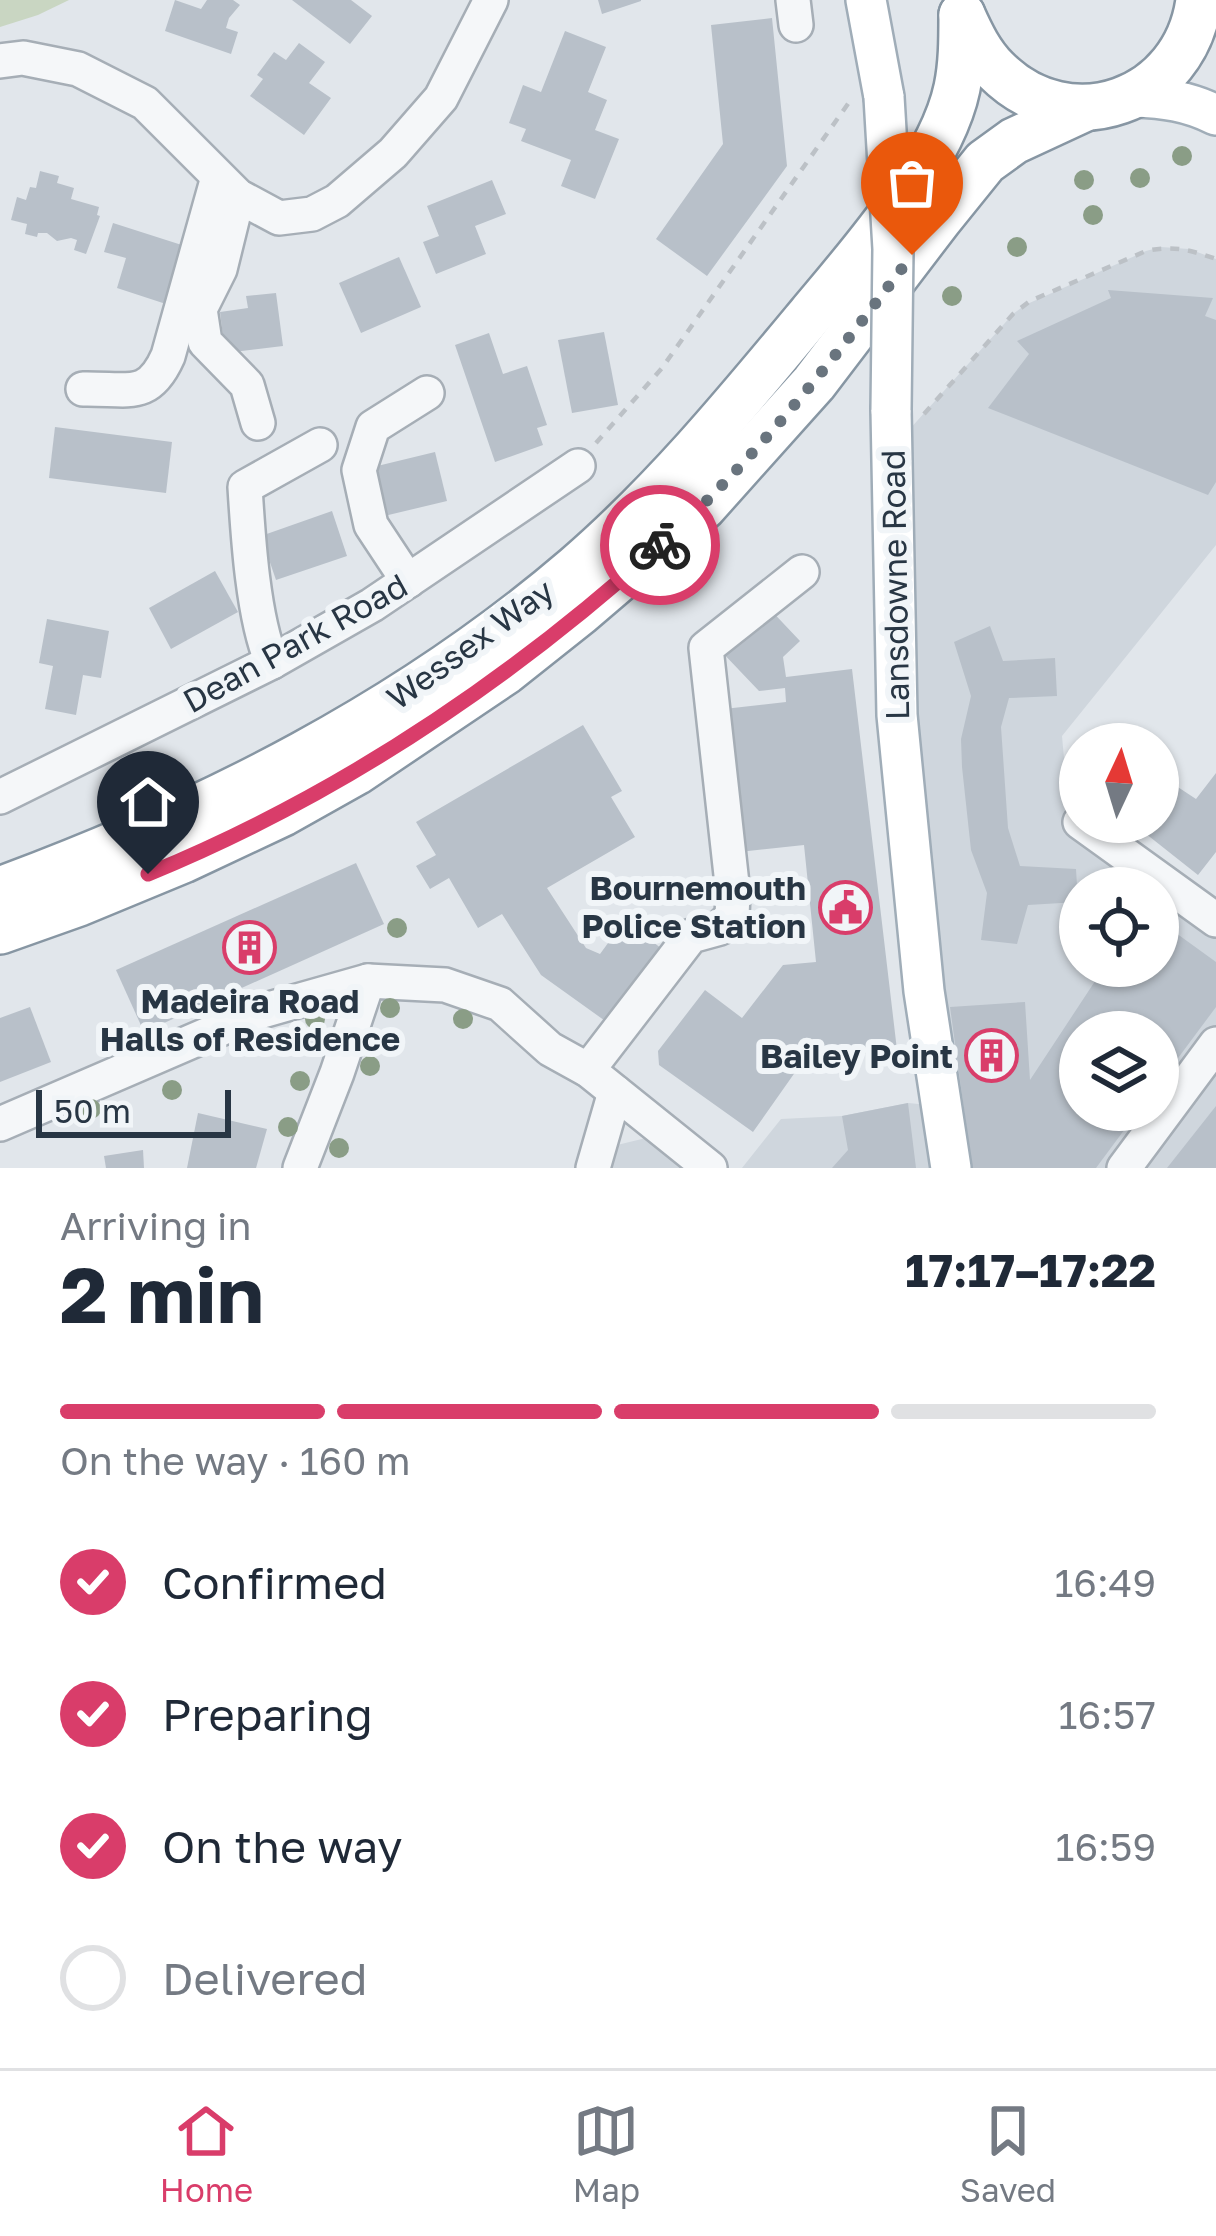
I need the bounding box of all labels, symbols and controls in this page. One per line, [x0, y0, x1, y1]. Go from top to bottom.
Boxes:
pin [861, 132, 963, 255]
icon: bag [879, 150, 945, 216]
street label: Lansdowne Road [873, 449, 916, 721]
courier [600, 485, 720, 605]
icon: bike [627, 512, 693, 578]
street label: Dean Park Road [176, 565, 414, 720]
street label: Wessex Way [379, 570, 561, 717]
north arrow [1059, 723, 1179, 843]
map controls [1059, 723, 1179, 1131]
pin [97, 751, 199, 874]
icon: home [115, 769, 181, 835]
button: locate [1059, 867, 1179, 987]
place label: Bournemouth Police Station [581, 868, 806, 945]
public building icon: Bournemouth Police Station [817, 879, 873, 935]
building icon: Madeira Road Halls of Residence [222, 919, 278, 975]
place label: Madeira Road Halls of Residence [100, 981, 400, 1058]
button: layers [1059, 1011, 1179, 1131]
building icon: Bailey Point [964, 1028, 1020, 1084]
place label: Bailey Point [760, 1036, 953, 1075]
scale bar [36, 1084, 231, 1137]
text: 50 m [54, 1091, 131, 1130]
text: Arriving in [60, 1202, 251, 1249]
text: 17:17–17:22 [905, 1243, 1156, 1297]
text: 2 min [60, 1247, 264, 1340]
text: On the way · 160 m [60, 1437, 411, 1484]
icon: check [60, 1549, 126, 1615]
text: Confirmed [162, 1555, 387, 1609]
text: 16:49 [1054, 1559, 1156, 1606]
icon: check [60, 1681, 126, 1747]
text: Preparing [162, 1687, 373, 1741]
text: 16:57 [1058, 1691, 1156, 1738]
icon: check [60, 1813, 126, 1879]
text: On the way [162, 1819, 403, 1873]
text: 16:59 [1056, 1823, 1156, 1870]
text: Delivered [162, 1951, 367, 2005]
tab: Home [160, 2098, 253, 2209]
tab: Map [573, 2098, 640, 2209]
tab: Saved [960, 2098, 1056, 2209]

